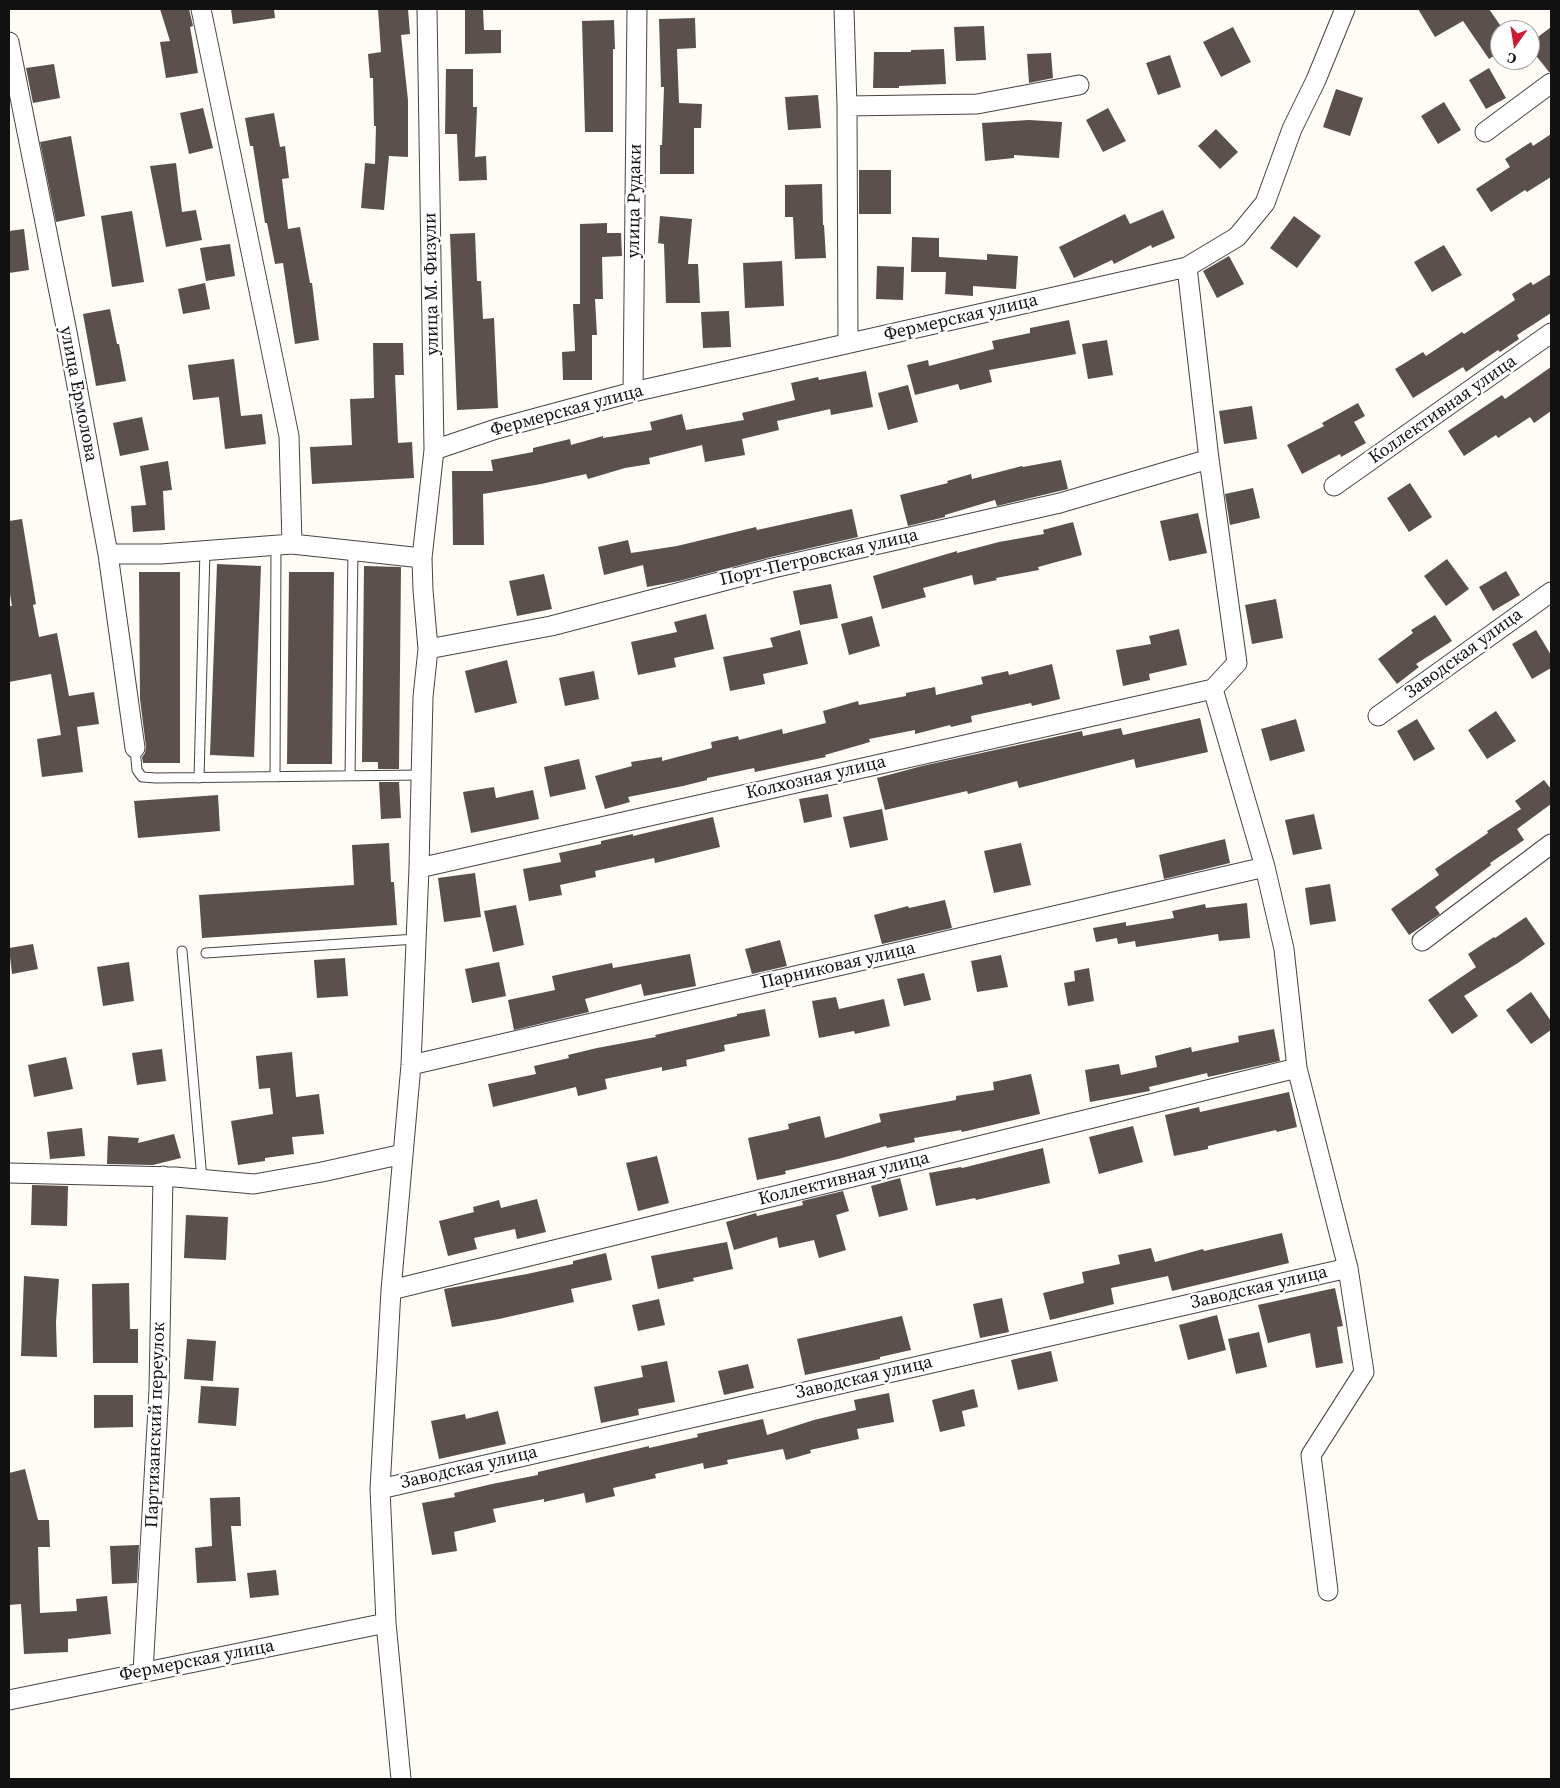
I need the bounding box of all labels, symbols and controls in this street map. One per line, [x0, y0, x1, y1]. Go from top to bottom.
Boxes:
north arrow [1490, 20, 1540, 70]
text: С [1505, 48, 1518, 69]
street label: улица Рудаки [623, 143, 647, 259]
street label: улица М. Физули [420, 212, 444, 356]
street label: Фермерская улица [882, 290, 1040, 346]
street label: улица Ермолова [54, 325, 102, 463]
street label: Коллективная улица [1365, 351, 1521, 469]
street label: Фермерская улица [488, 380, 646, 442]
street label: Порт-Петровская улица [718, 525, 920, 591]
street label: Заводская улица [1401, 604, 1527, 704]
street label: Колхозная улица [744, 751, 888, 805]
street label: Парниковая улица [758, 938, 918, 994]
street label: Коллективная улица [756, 1147, 932, 1211]
street label: Заводская улица [1188, 1262, 1330, 1314]
street label: Партизанский переулок [142, 1322, 170, 1528]
street label: Заводская улица [793, 1352, 935, 1404]
street label: Заводская улица [398, 1442, 540, 1494]
street label: Фермерская улица [118, 1635, 276, 1687]

